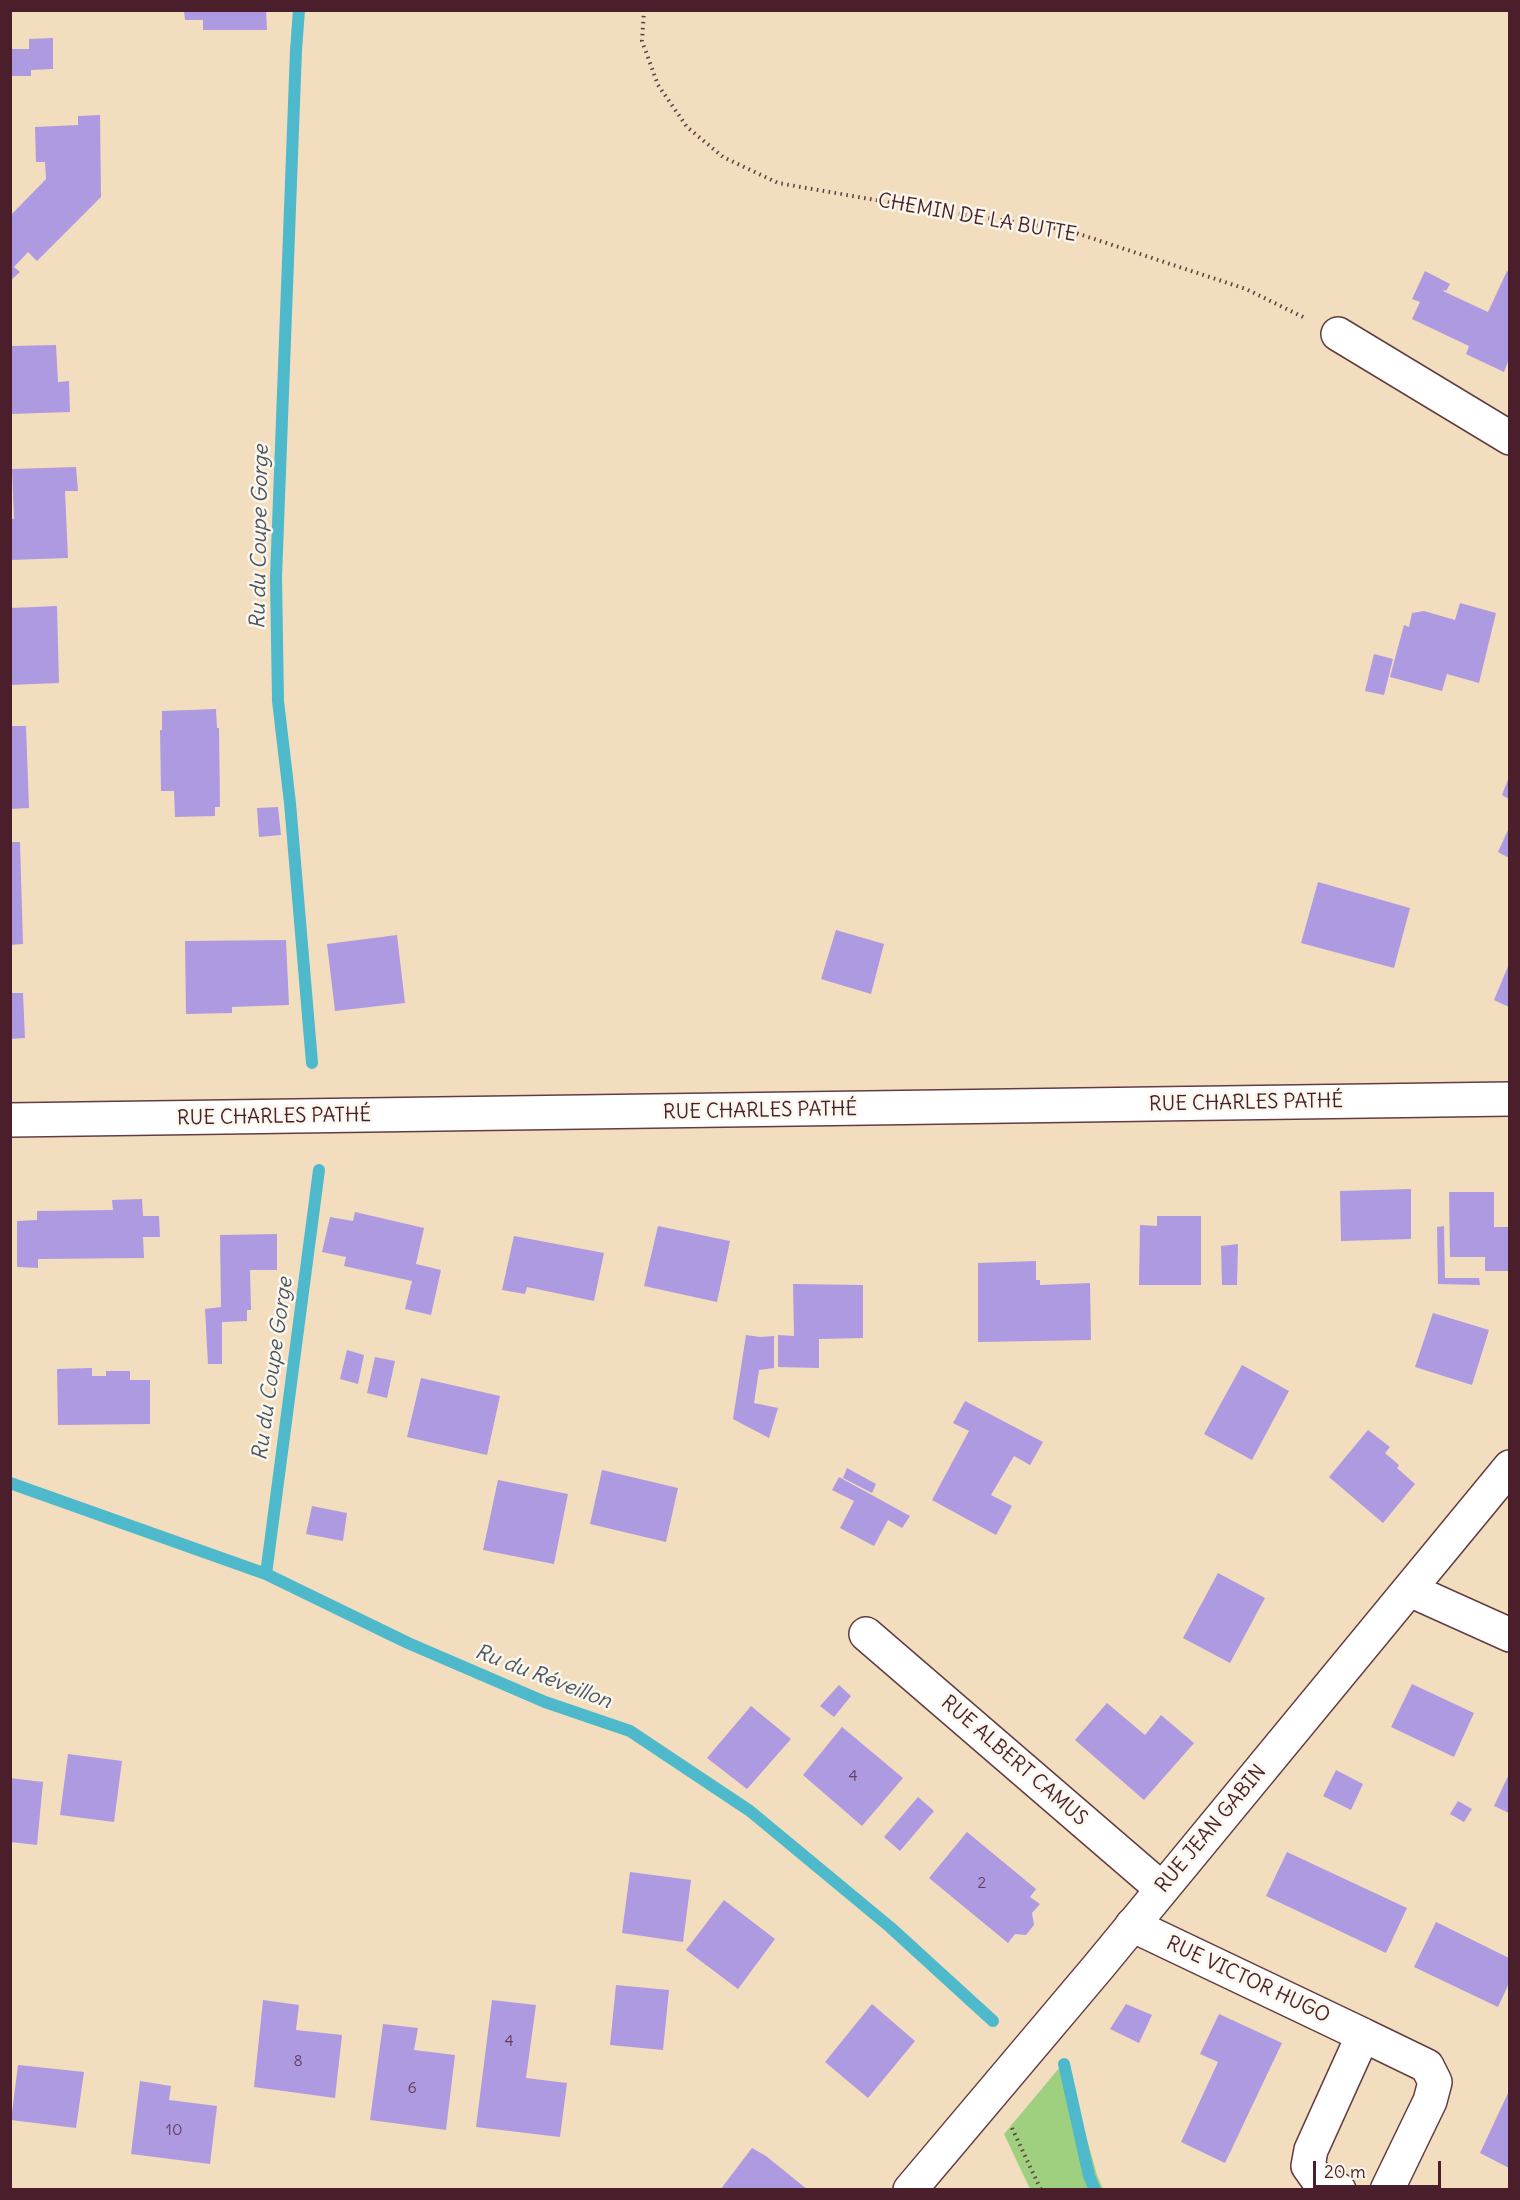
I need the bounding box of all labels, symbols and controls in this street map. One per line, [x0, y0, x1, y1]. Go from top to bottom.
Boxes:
street label: CHEMIN DE LA BUTTE [876, 189, 1078, 247]
water label: Ru du Coupe Gorge [246, 445, 274, 629]
street label: RUE CHARLES PATHÉ [1149, 1089, 1343, 1117]
street label: RUE CHARLES PATHÉ [663, 1097, 857, 1125]
street label: RUE CHARLES PATHÉ [177, 1103, 371, 1131]
water label: Ru du Coupe Gorge [248, 1276, 298, 1462]
water label: Ru du Réveillon [471, 1639, 615, 1715]
street label: RUE ALBERT CAMUS [936, 1691, 1092, 1831]
street label: RUE JEAN GABIN [1151, 1760, 1271, 1898]
house number: 4 [848, 1766, 858, 1786]
house number: 2 [978, 1873, 986, 1893]
street label: RUE VICTOR HUGO [1162, 1932, 1334, 2028]
house number: 4 [504, 2031, 514, 2051]
house number: 8 [293, 2051, 303, 2071]
house number: 6 [407, 2078, 417, 2098]
house number: 10 [166, 2120, 182, 2140]
scale bar [1316, 2149, 1444, 2187]
text: 20 m [1324, 2160, 1366, 2183]

